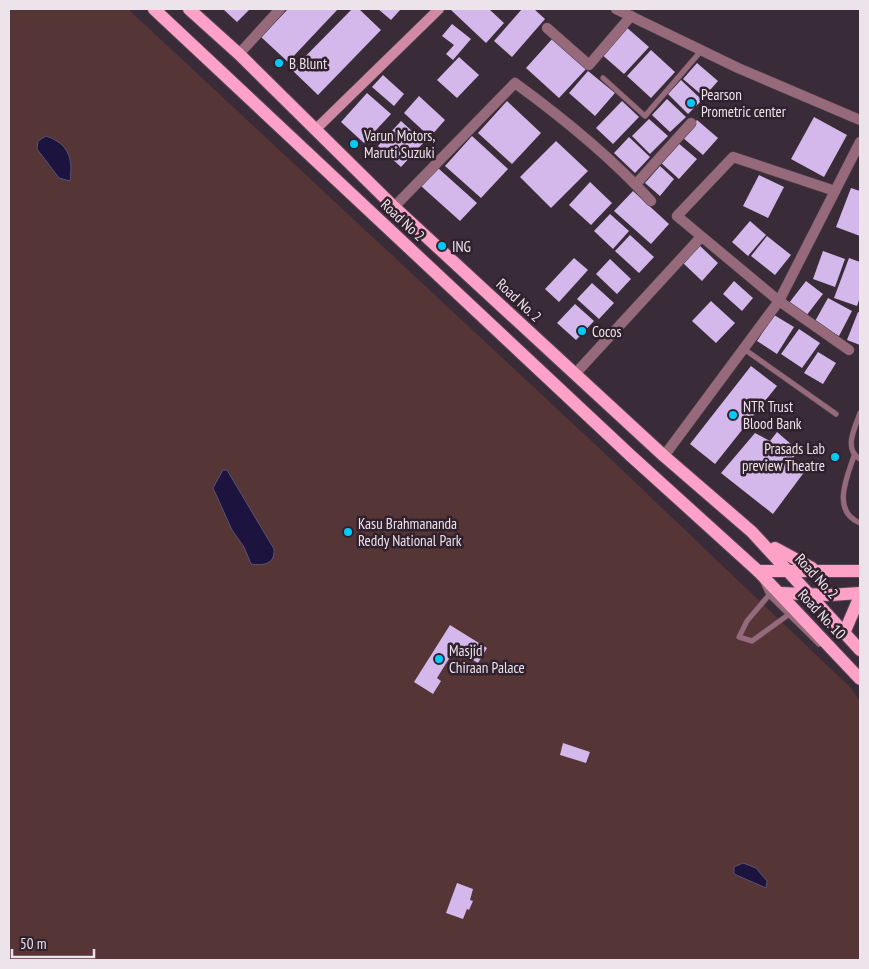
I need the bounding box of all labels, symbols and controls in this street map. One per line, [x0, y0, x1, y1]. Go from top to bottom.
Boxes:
place label: B Blunt [289, 54, 327, 73]
marker: B Blunt [273, 57, 285, 69]
place label: Pearson Prometric center [701, 85, 787, 121]
marker: Pearson Prometric center [685, 97, 697, 109]
place label: Varun Motors, Maruti Suzuki [363, 126, 435, 162]
marker: Varun Motors, Maruti Suzuki [348, 138, 360, 150]
street label: Road No 2 [377, 195, 429, 245]
place label: ING [452, 237, 471, 256]
marker: ING [436, 240, 448, 252]
street label: Road No. 2 [492, 274, 546, 326]
place label: Cocos [592, 322, 622, 341]
marker: Cocos [576, 325, 588, 337]
place label: NTR Trust Blood Bank [743, 397, 802, 433]
marker: NTR Trust Blood Bank [727, 409, 739, 421]
place label: Prasads Lab preview Theatre [742, 439, 825, 475]
marker: Prasads Lab preview Theatre [829, 451, 841, 463]
place label: Kasu Brahmananda Reddy National Park [358, 514, 462, 550]
marker: Kasu Brahmananda Reddy National Park [342, 526, 354, 538]
street label: Road No. 2 [791, 549, 843, 603]
street label: Road No. 10 [794, 585, 850, 643]
place label: Masjid Chiraan Palace [449, 641, 525, 677]
marker: Masjid Chiraan Palace [433, 653, 445, 665]
scale bar [12, 926, 95, 958]
text: 50 m [20, 934, 46, 953]

